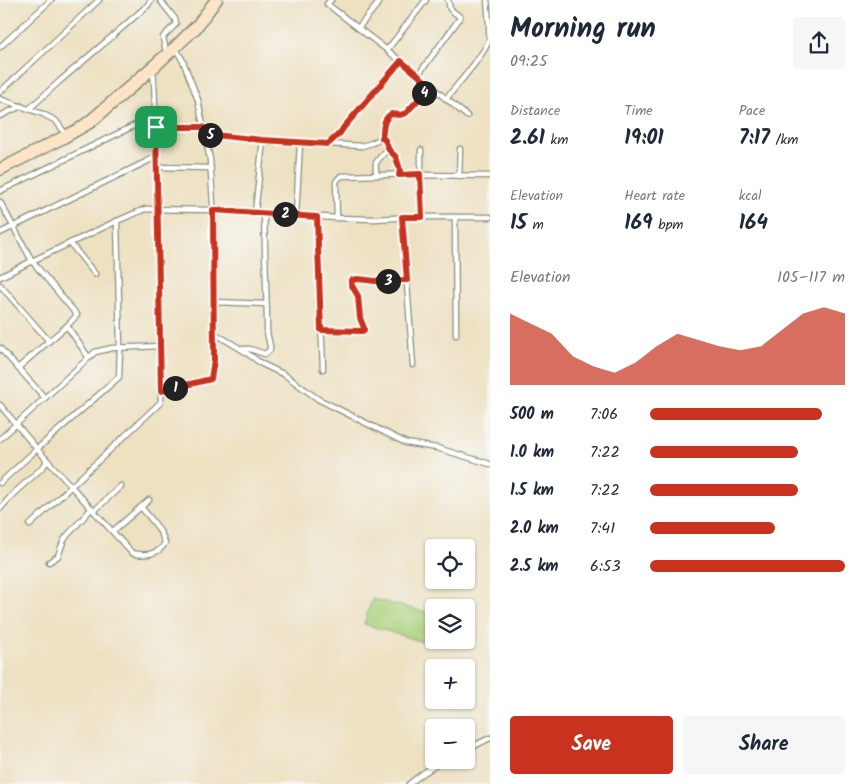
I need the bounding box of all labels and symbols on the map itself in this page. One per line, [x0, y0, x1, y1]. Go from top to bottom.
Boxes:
pin: 4 [412, 80, 436, 106]
pin [135, 106, 177, 148]
pin: 5 [198, 122, 222, 148]
pin: 2 [272, 202, 298, 226]
pin: 3 [376, 268, 400, 294]
pin: 1 [162, 376, 188, 400]

